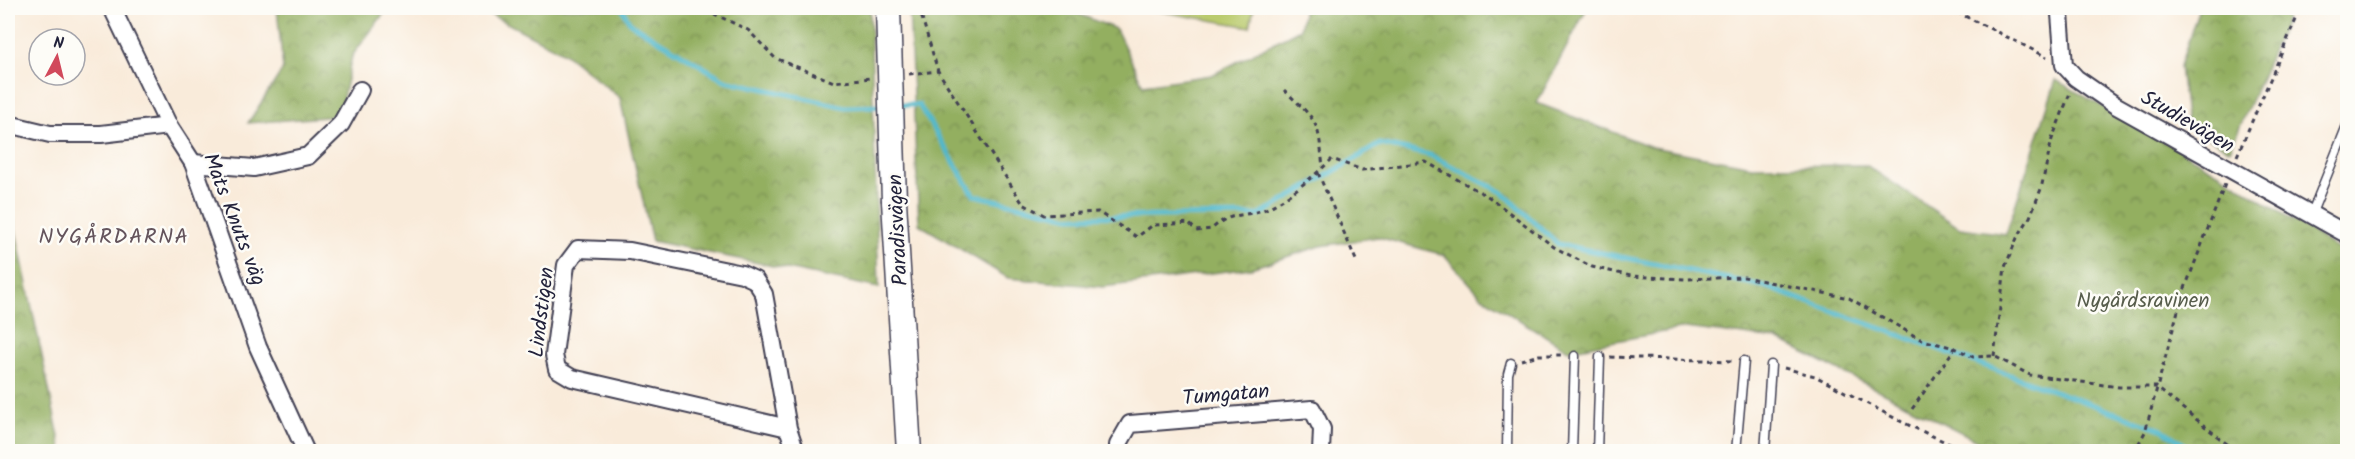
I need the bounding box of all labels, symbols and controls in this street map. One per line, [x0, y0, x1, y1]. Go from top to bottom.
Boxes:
north arrow [27, 27, 87, 87]
text: N [52, 31, 65, 57]
street label: Studievägen [2134, 82, 2240, 163]
street label: Mats Knuts väg [193, 148, 274, 291]
street label: Paradisvägen [879, 173, 918, 287]
district label: NYGÅRDARNA [39, 220, 189, 255]
street label: Lindstigen [521, 265, 564, 359]
park label: Nygårdsravinen [2077, 285, 2209, 318]
street label: Tumgatan [1181, 375, 1271, 416]

